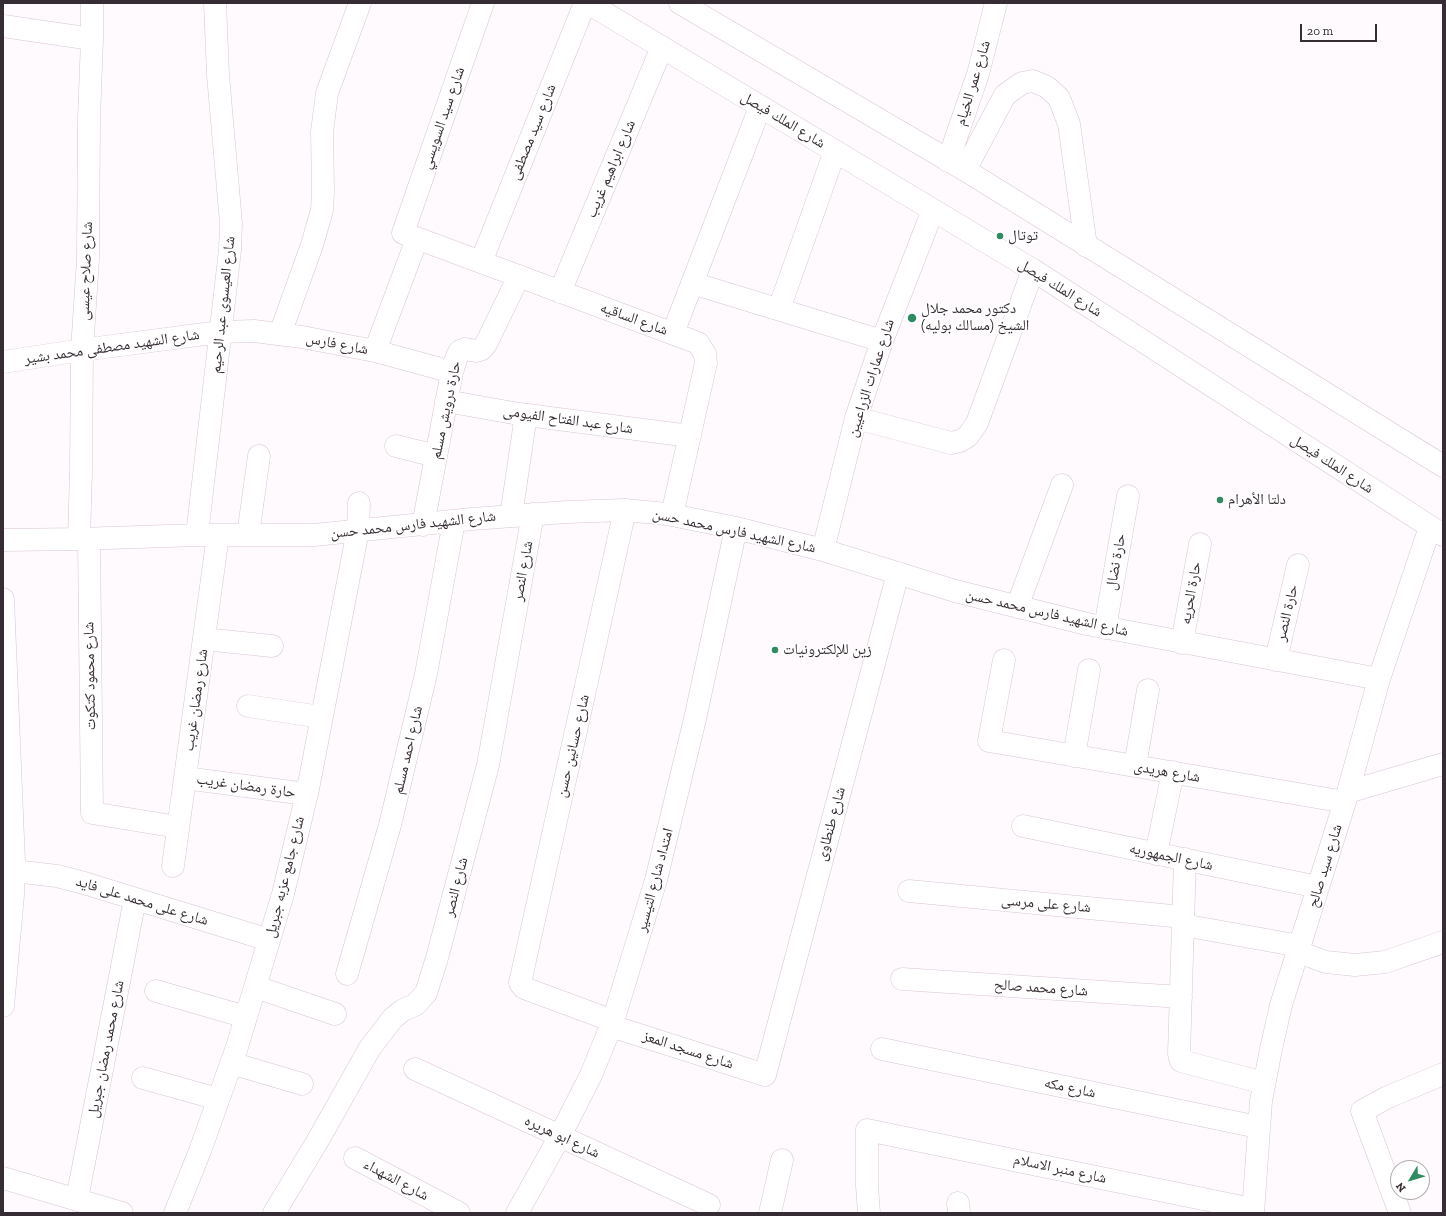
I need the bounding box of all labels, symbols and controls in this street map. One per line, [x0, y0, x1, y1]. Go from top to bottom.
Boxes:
scale bar [1302, 16, 1379, 42]
text: 20 m [1307, 24, 1333, 38]
street label: شارع عمر الخيام [951, 38, 995, 128]
street label: شارع سيد السويسي [417, 65, 469, 171]
street label: شارع سيد مصطفى [506, 81, 560, 183]
street label: شارع الملك فيصل [738, 88, 828, 152]
street label: شارع ابراهيم غريب [582, 117, 640, 221]
street label: شارع صلاح عيسى [75, 221, 97, 321]
place label: توتال [1008, 227, 1038, 245]
marker: توتال [995, 231, 1005, 241]
street label: شارع العيسوى عبد الرحيم [207, 235, 239, 375]
street label: شارع الملك فيصل [1015, 255, 1105, 321]
street label: شارع الساقيه [598, 298, 670, 340]
place label: دكتور محمد جلال الشيخ (مسالك بوليه) [921, 300, 1029, 335]
marker: دكتور محمد جلال الشيخ (مسالك بوليه) [906, 312, 918, 324]
street label: شارع عمارات الزراعيين [843, 317, 899, 439]
street label: شارع الشهيد مصطفى محمد بشير [23, 326, 201, 368]
street label: شارع فارس [304, 329, 370, 359]
street label: حارة درويش مسلم [427, 359, 465, 461]
street label: شارع عبد الفتاح الفيومى [502, 402, 634, 438]
street label: شارع الملك فيصل [1287, 431, 1377, 497]
place label: دلتا الأهرام [1228, 491, 1286, 509]
marker: دلتا الأهرام [1215, 495, 1225, 505]
street label: شارع الشهيد فارس محمد حسن [651, 505, 817, 557]
street label: شارع الشهيد فارس محمد حسن [329, 507, 497, 543]
street label: حارة نضال [1102, 532, 1130, 592]
street label: شارع النصر [509, 540, 537, 602]
street label: حارة الحريه [1177, 560, 1205, 626]
street label: حارة النصر [1272, 583, 1302, 643]
street label: شارع الشهيد فارس محمد حسن [964, 586, 1130, 640]
street label: شارع محمود كتكوت [80, 622, 100, 730]
place label: زين للإلكترونيات [783, 641, 872, 659]
marker: زين للإلكترونيات [770, 645, 780, 655]
street label: شارع رمضان غريب [180, 648, 212, 752]
street label: شارع حسانين حسن [552, 693, 594, 799]
street label: شارع احمد مسلم [389, 704, 427, 796]
street label: شارع هريدى [1132, 757, 1202, 787]
street label: حارة رمضان غريب [195, 770, 297, 802]
street label: شارع طنطاوى [813, 785, 849, 863]
street label: شارع جامع عزبه جبريل [261, 814, 309, 940]
street label: شارع سيد صالح [1304, 822, 1346, 910]
street label: امتداد شارع التيسير [632, 826, 678, 934]
street label: شارع الجمهوريه [1127, 839, 1215, 875]
street label: شارع النصر [440, 855, 472, 919]
street label: شارع على محمد على فايد [74, 872, 210, 930]
street label: شارع على مرسى [1000, 891, 1092, 917]
street label: شارع محمد صالح [993, 976, 1089, 1000]
street label: شارع محمد رمضان جبريل [84, 979, 128, 1119]
street label: شارع مسجد المعز [640, 1027, 736, 1073]
street label: شارع مكه [1042, 1074, 1098, 1102]
street label: شارع ابو هريره [521, 1112, 603, 1162]
street label: شارع منبر الاسلام [1012, 1150, 1108, 1188]
street label: شارع الشهداء [360, 1155, 432, 1205]
north arrow [1390, 1160, 1430, 1200]
text: N [1393, 1180, 1409, 1194]

